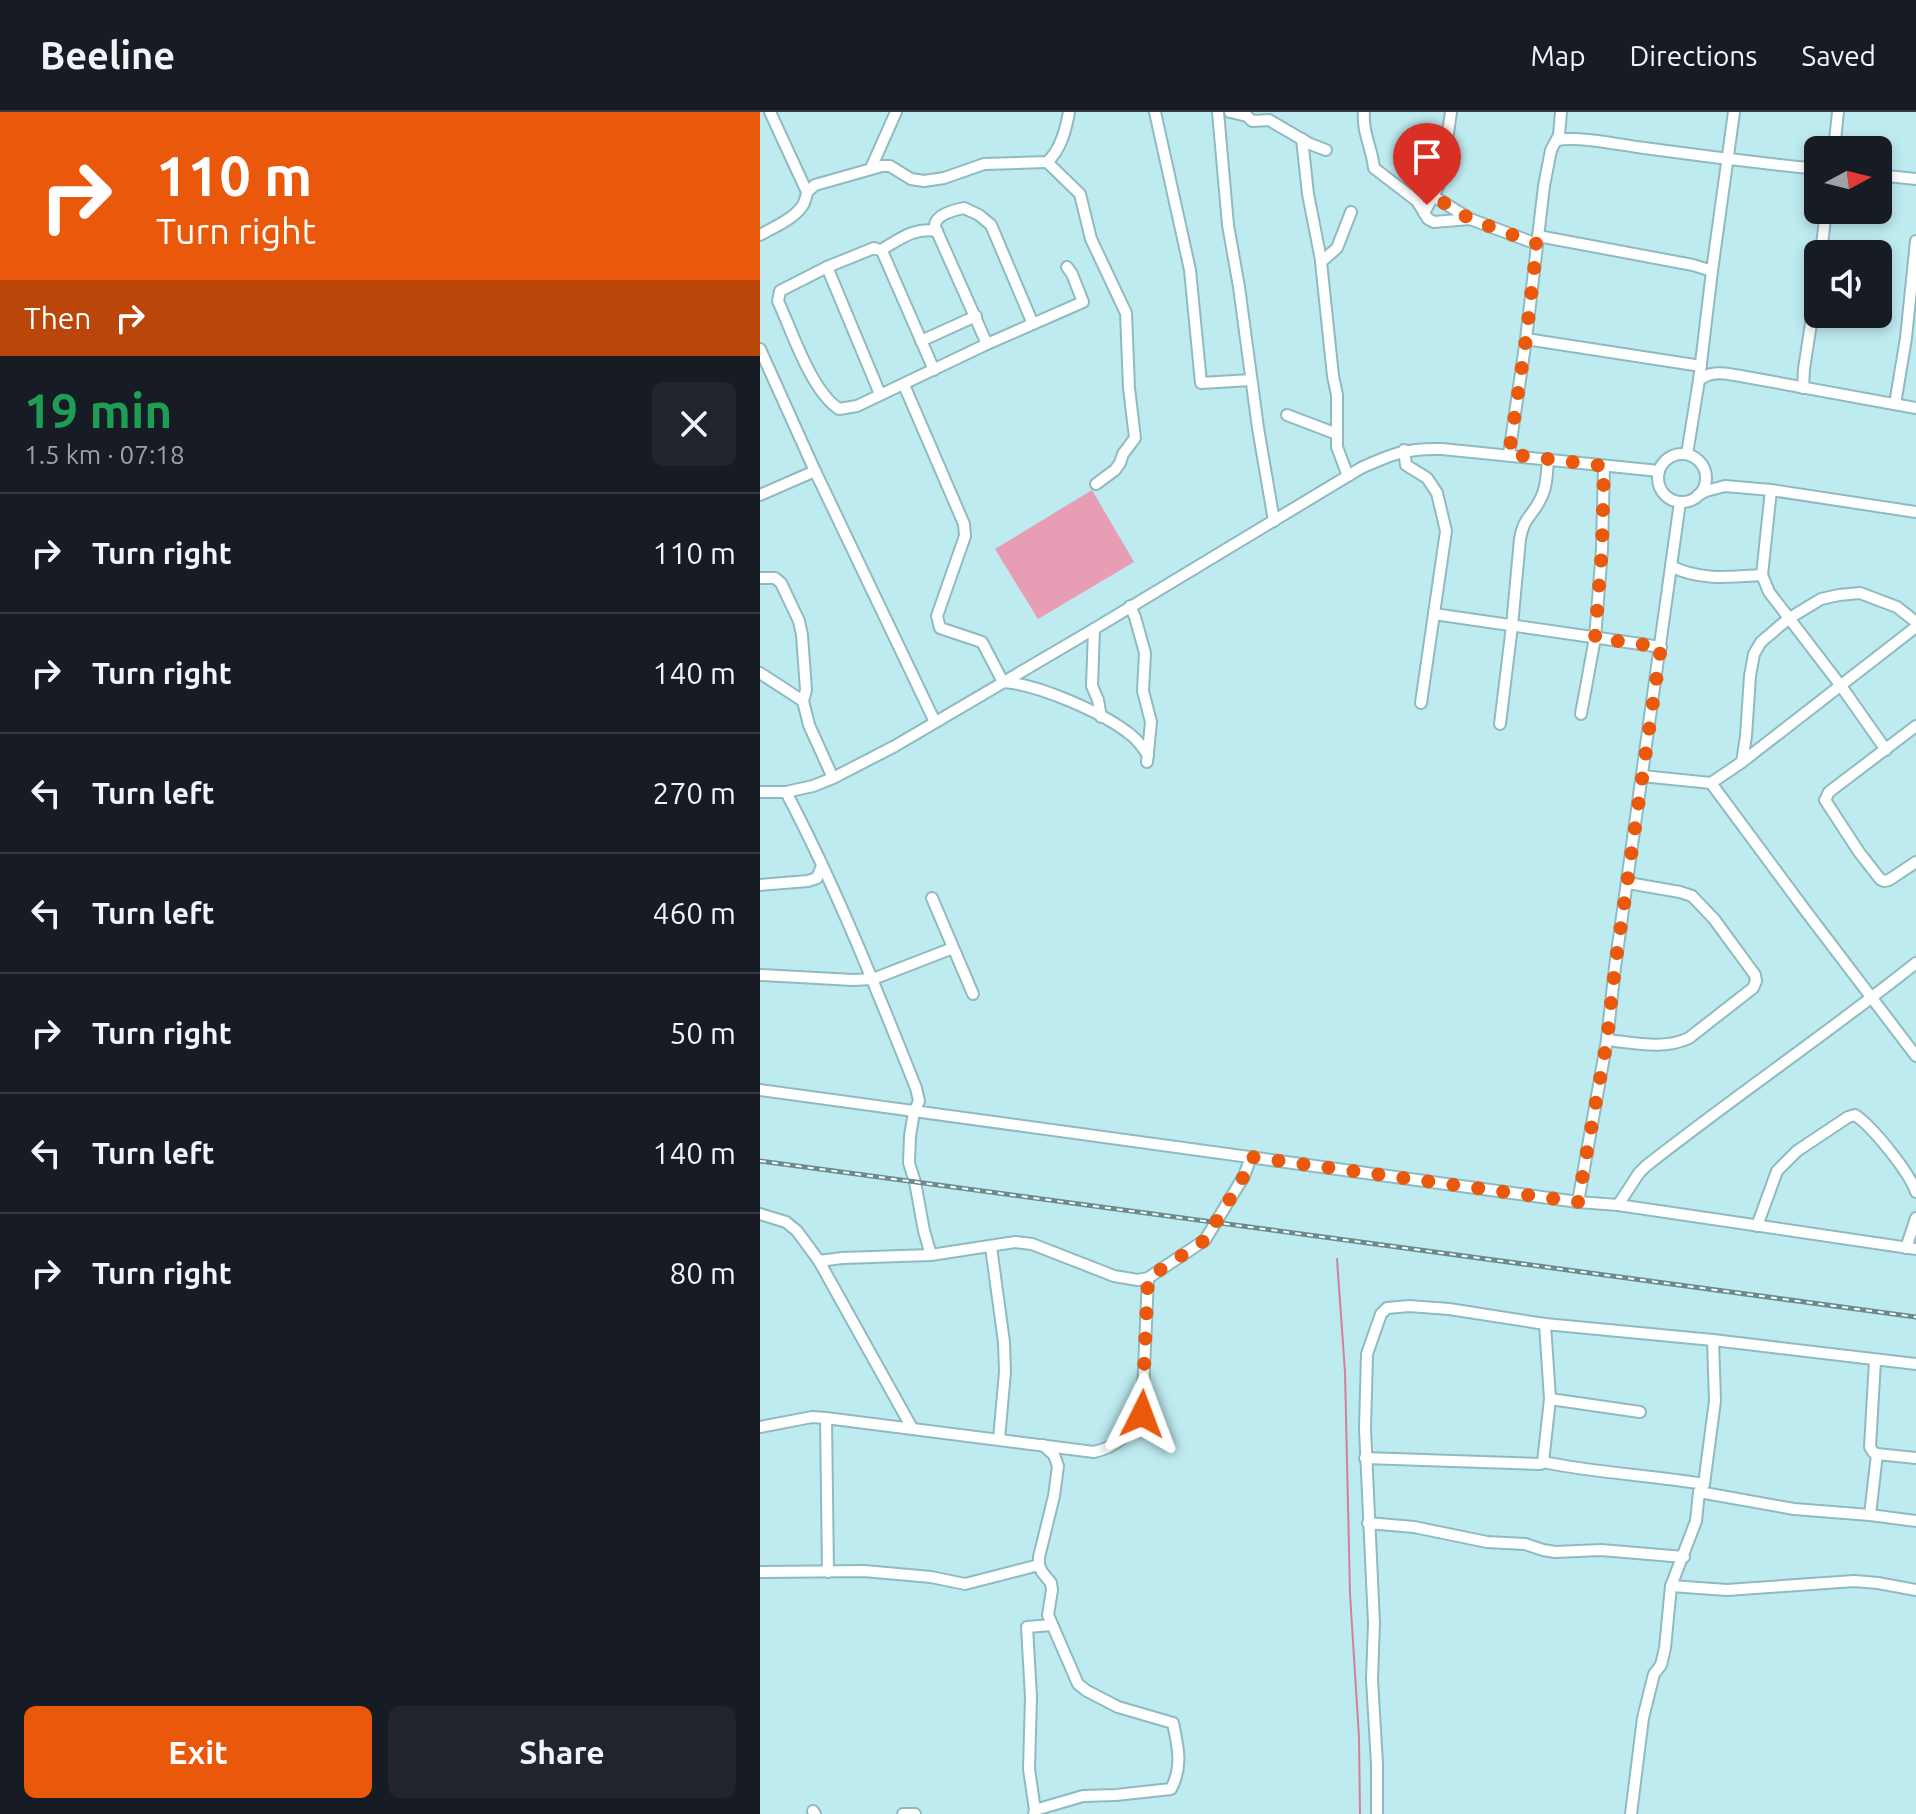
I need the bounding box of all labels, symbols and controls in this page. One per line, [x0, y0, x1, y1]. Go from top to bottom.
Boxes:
text: Beeline [40, 34, 175, 76]
text: Map [1530, 40, 1586, 71]
text: Directions [1630, 40, 1757, 71]
text: Saved [1801, 40, 1876, 71]
pin [1393, 123, 1461, 205]
icon: arrive [1405, 135, 1449, 179]
north arrow [1804, 136, 1892, 224]
map controls [1804, 136, 1892, 328]
icon: right [24, 144, 128, 248]
text: 110 m [156, 144, 312, 207]
text: Turn right [156, 210, 316, 251]
button: sound [1804, 240, 1892, 328]
icon: right [108, 296, 152, 340]
text: Then [24, 301, 92, 335]
button: close [652, 382, 736, 466]
text: 19 min [24, 383, 172, 437]
text: 1.5 km · 07:18 [24, 440, 185, 469]
icon: right [24, 531, 68, 575]
text: Turn right [92, 536, 232, 570]
text: 110 m [652, 536, 736, 570]
icon: right [24, 651, 68, 695]
text: Turn right [92, 656, 232, 690]
text: 140 m [652, 656, 736, 690]
icon: left [24, 771, 68, 815]
text: Turn left [92, 776, 214, 810]
text: 270 m [652, 776, 736, 810]
icon: left [24, 891, 68, 935]
text: Turn left [92, 896, 214, 930]
text: 460 m [652, 896, 736, 930]
icon: right [24, 1011, 68, 1055]
text: Turn right [92, 1016, 232, 1050]
text: 50 m [669, 1016, 736, 1050]
icon: left [24, 1131, 68, 1175]
text: Turn left [92, 1136, 214, 1170]
text: 140 m [652, 1136, 736, 1170]
icon: right [24, 1251, 68, 1295]
text: Turn right [92, 1256, 232, 1290]
text: 80 m [669, 1256, 736, 1290]
position arrow [1100, 1372, 1184, 1456]
button: Exit [24, 1706, 372, 1798]
button: Share [388, 1706, 736, 1798]

